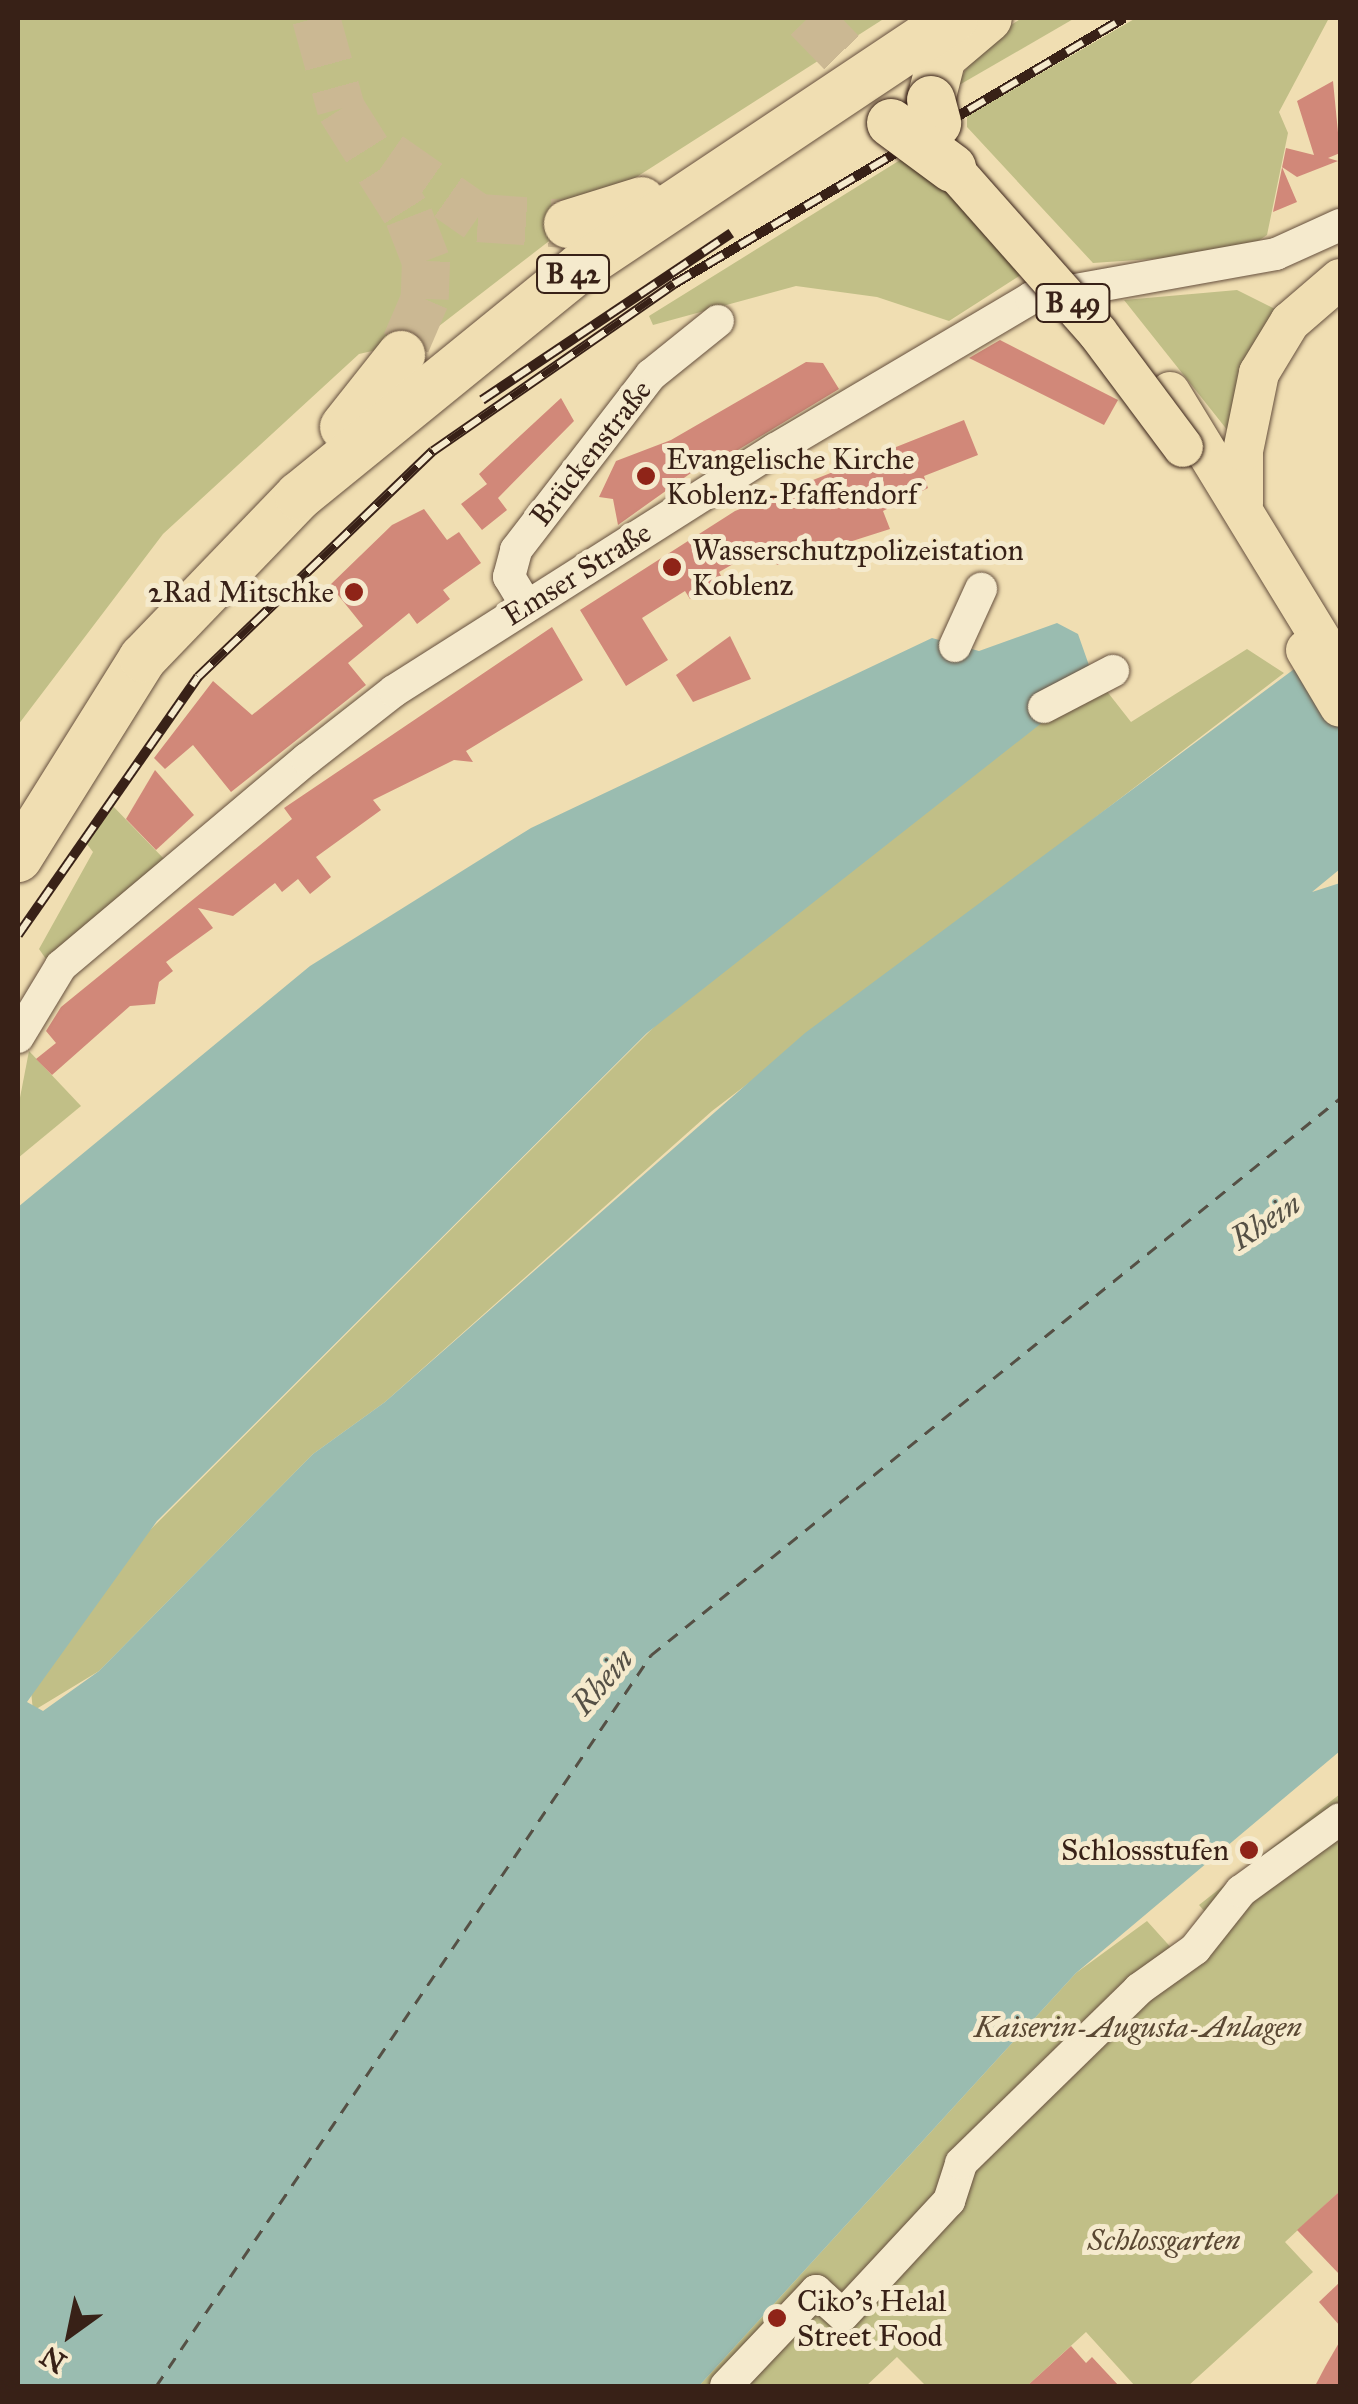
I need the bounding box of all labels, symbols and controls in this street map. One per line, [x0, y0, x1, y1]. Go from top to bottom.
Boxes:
road number: B 42 [536, 251, 610, 297]
road number: B 49 [1033, 280, 1113, 326]
street label: Brückenstraße [523, 373, 659, 533]
place label: Evangelische Kirche Koblenz-Pfaffendorf [666, 441, 918, 512]
marker: Evangelische Kirche Koblenz-Pfaffendorf [635, 465, 657, 487]
street label: Emser Straße [496, 514, 658, 634]
place label: Wasserschutzpolizeistation Koblenz [692, 532, 1024, 602]
marker: Wasserschutzpolizeistation Koblenz [661, 556, 683, 578]
place label: 2Rad Mitschke [148, 574, 334, 610]
marker: 2Rad Mitschke [343, 581, 365, 603]
water label: Rhein [1224, 1185, 1308, 1259]
water label: Rhein [564, 1641, 642, 1723]
place label: Schlossstufen [1061, 1832, 1229, 1868]
marker: Schlossstufen [1238, 1839, 1260, 1861]
park label: Kaiserin-Augusta-Anlagen [974, 2009, 1302, 2045]
park label: Schlossgarten [1088, 2222, 1240, 2258]
place label: Ciko's Helal Street Food [797, 2283, 946, 2354]
north arrow [20, 2284, 120, 2384]
marker: Ciko's Helal Street Food [766, 2307, 788, 2329]
text: N [34, 2338, 73, 2381]

